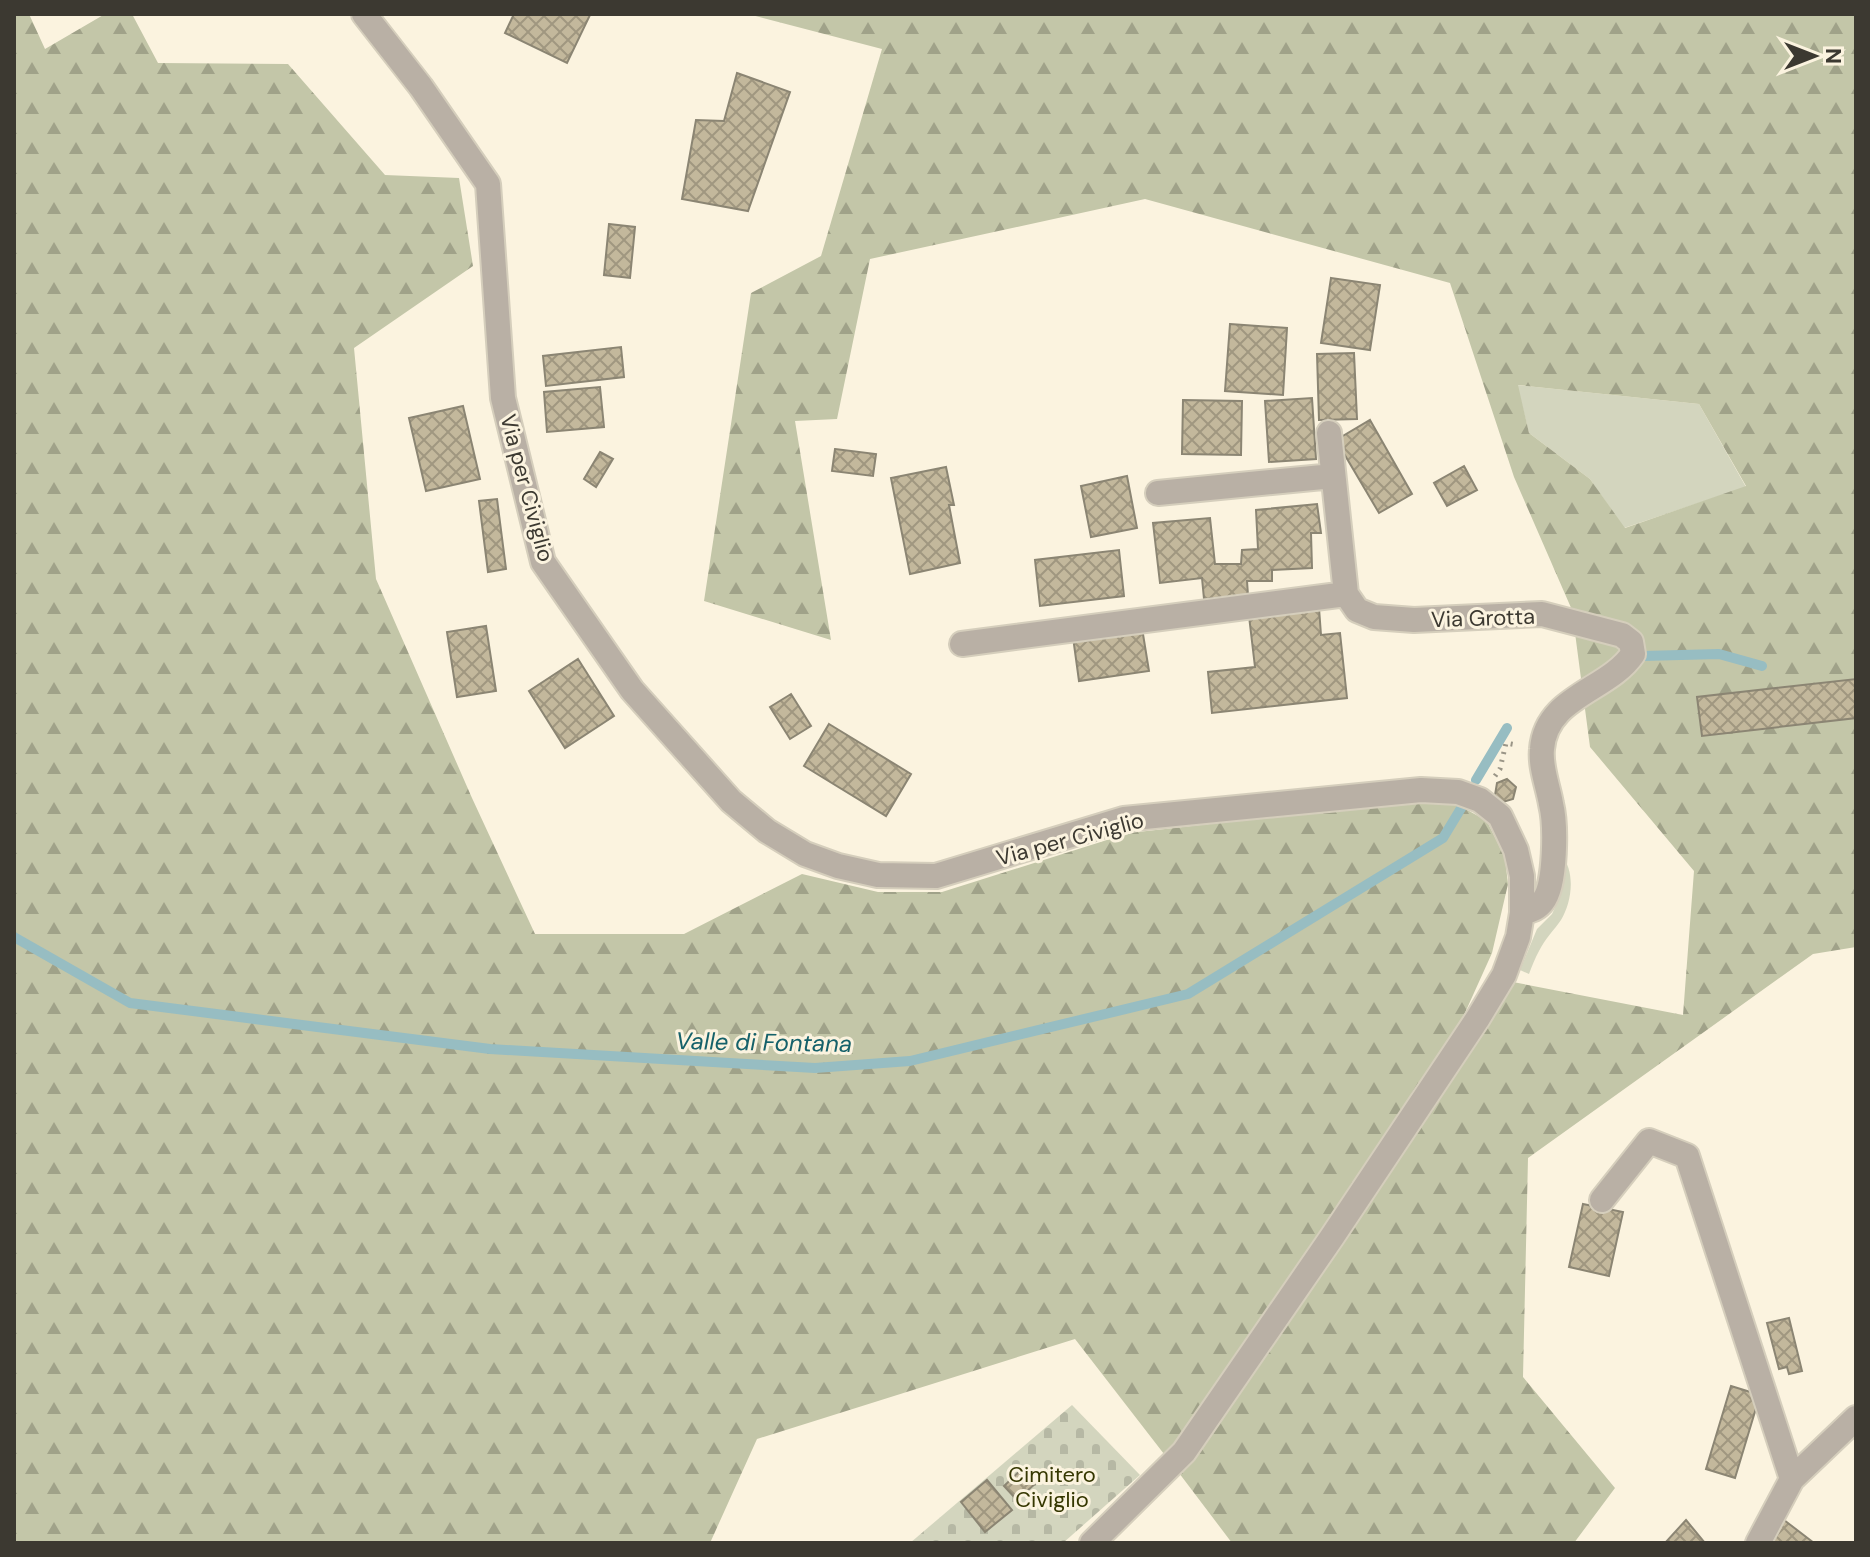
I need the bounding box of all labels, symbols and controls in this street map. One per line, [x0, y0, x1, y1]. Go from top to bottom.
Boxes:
north arrow [1774, 16, 1854, 96]
text: N [1819, 48, 1848, 64]
street label: Via per Civiglio [493, 411, 561, 565]
street label: Via Grotta [1431, 602, 1535, 634]
street label: Via per Civiglio [993, 805, 1147, 873]
water label: Valle di Fontana [675, 1025, 853, 1059]
park label: Cimitero Civiglio [1008, 1460, 1096, 1514]

